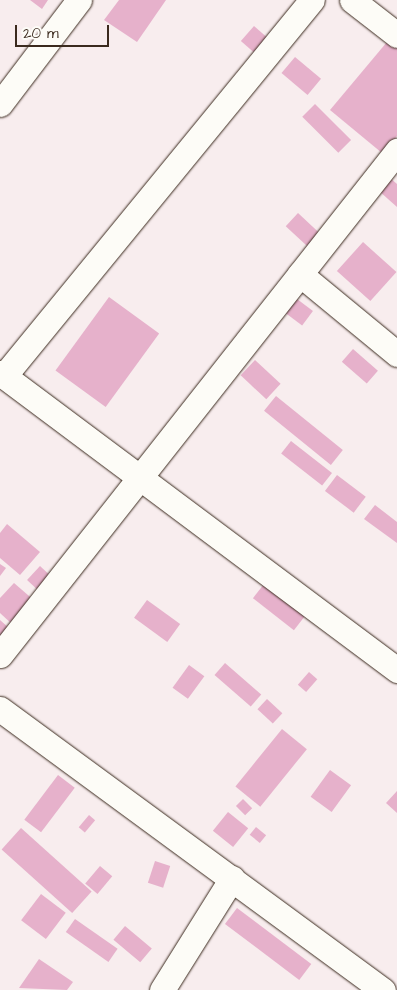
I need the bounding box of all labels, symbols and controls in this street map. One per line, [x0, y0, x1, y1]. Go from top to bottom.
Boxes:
scale bar [18, 15, 111, 47]
text: 20 m [23, 23, 59, 44]

